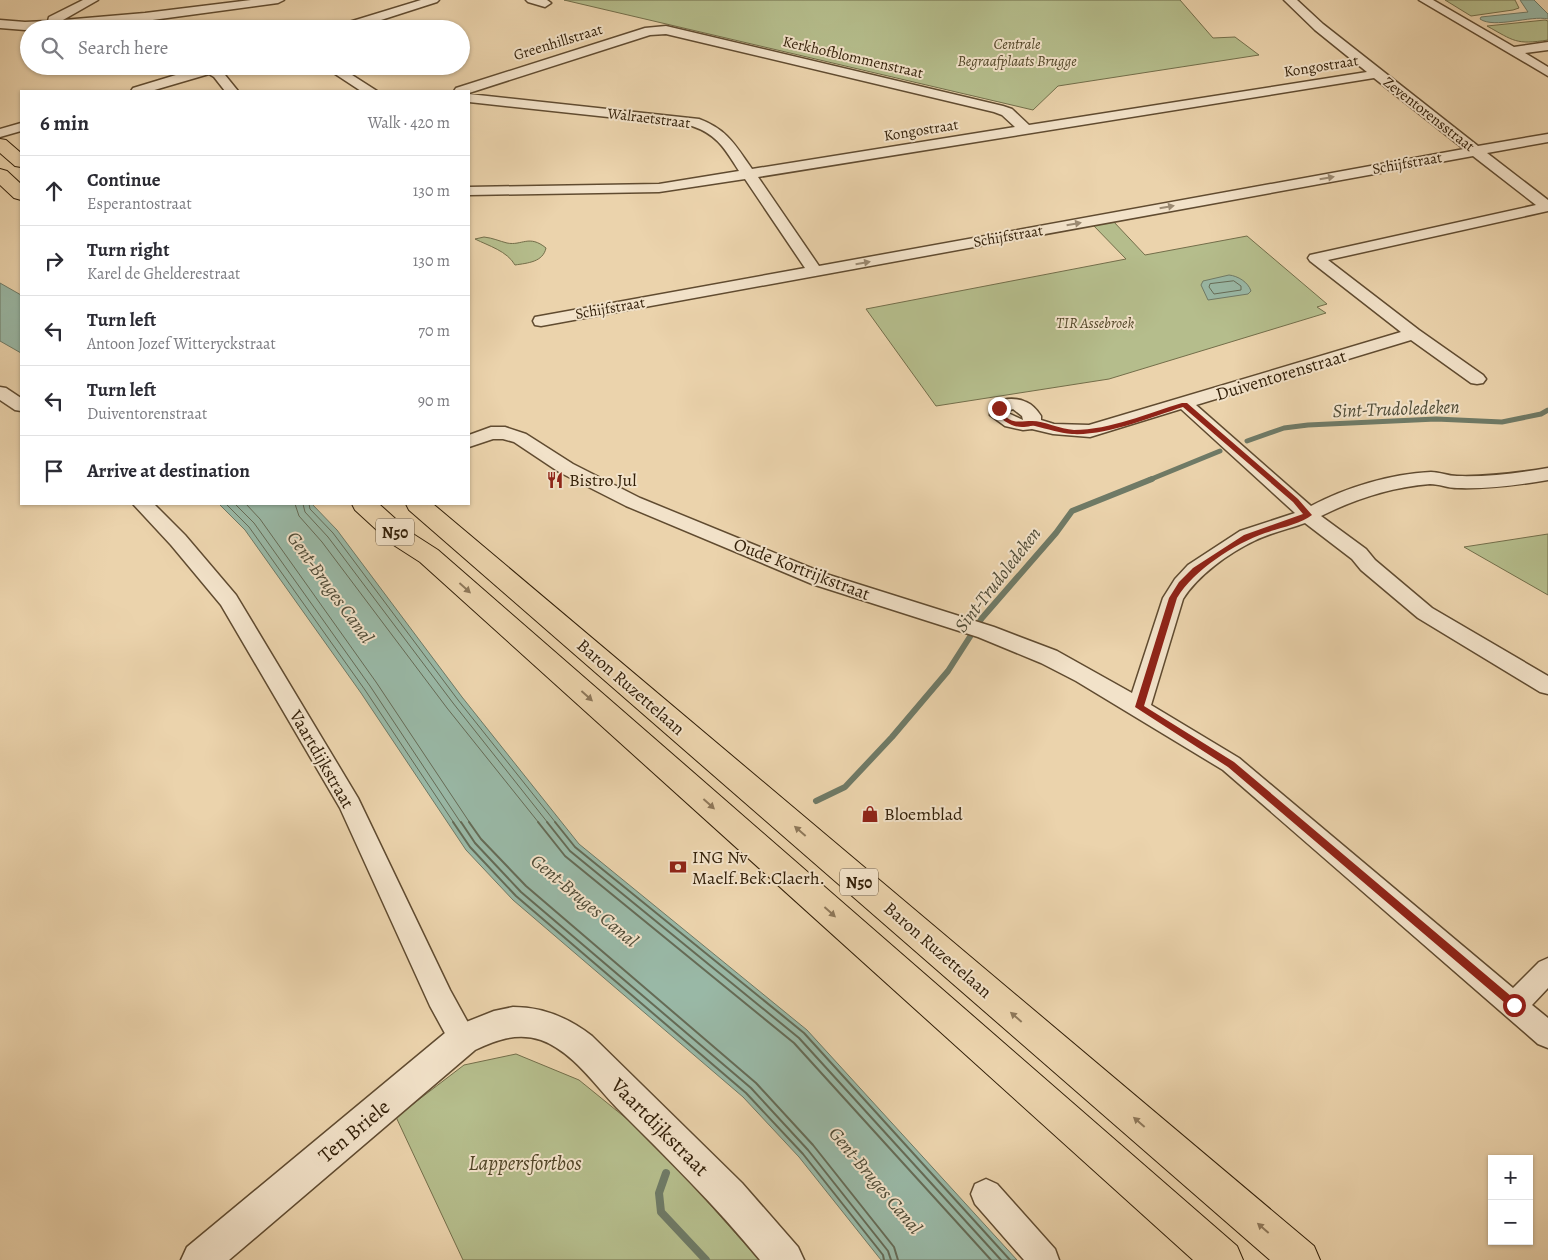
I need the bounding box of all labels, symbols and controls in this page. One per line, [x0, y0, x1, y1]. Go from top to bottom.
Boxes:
street label: Greenhillstraat [511, 19, 605, 65]
search box [20, 20, 470, 75]
street label: Kerkhofblommenstraat [781, 31, 925, 83]
icon: search [38, 34, 66, 62]
park label: Centrale Begraafplaats Brugge [957, 34, 1077, 71]
text: Search here [78, 35, 168, 61]
street label: Kongostraat [1282, 50, 1360, 82]
street label: Zeventorensstraat [1379, 72, 1479, 156]
street label: Walraetstraat [605, 103, 692, 133]
text: 6 min [40, 109, 89, 137]
text: Walk · 420 m [368, 112, 450, 134]
street label: Kongostraat [882, 114, 960, 146]
street label: Schijfstraat [1371, 147, 1443, 179]
text: Continue [87, 167, 161, 193]
one-way arrow [1319, 173, 1335, 181]
icon: ahead [40, 177, 68, 205]
text: 130 m [413, 180, 450, 202]
text: Esperantostraat [87, 193, 192, 215]
one-way arrow [1159, 202, 1175, 210]
one-way arrow [1066, 219, 1082, 227]
street label: Schijfstraat [972, 220, 1044, 252]
text: Turn right [87, 237, 169, 263]
icon: right [40, 247, 68, 275]
text: 130 m [413, 250, 450, 272]
one-way arrow [855, 258, 871, 266]
text: Karel de Ghelderestraat [87, 263, 240, 285]
street label: Schijfstraat [574, 292, 646, 324]
text: Turn left [87, 307, 156, 333]
park label: TIR Assebroek [1056, 313, 1134, 333]
icon: left [40, 317, 68, 345]
text: 70 m [418, 320, 450, 342]
text: Antoon Jozef Witteryckstraat [87, 333, 276, 355]
street label: Duiventorenstraat [1213, 344, 1349, 406]
text: Turn left [87, 377, 156, 403]
icon: left [40, 387, 68, 415]
text: 90 m [418, 390, 450, 412]
water label: Sint-Trudoledeken [1332, 394, 1460, 424]
route end [988, 397, 1011, 420]
text: Duiventorenstraat [87, 403, 207, 425]
icon: arrive [40, 457, 68, 485]
text: Arrive at destination [87, 458, 250, 484]
place label: Bistro Jul [569, 468, 637, 492]
restaurant icon: Bistro Jul [545, 470, 565, 490]
road number: N50 [376, 518, 414, 546]
water label: Sint-Trudoledeken [948, 522, 1047, 638]
water label: Gent-Bruges Canal [281, 526, 380, 649]
street label: Oude Kortrijkstraat [730, 532, 874, 606]
one-way arrow [459, 582, 471, 594]
street label: Baron Ruzettelaan [572, 633, 690, 741]
one-way arrow [581, 690, 593, 701]
street label: Vaartdijkstraat [284, 705, 360, 813]
one-way arrow [702, 798, 714, 810]
place label: Bloemblad [884, 802, 963, 826]
shop icon: Bloemblad [860, 804, 880, 824]
one-way arrow [794, 825, 806, 837]
place label: ING Nv Maelf.Bek.Claerh. [692, 845, 825, 890]
water label: Gent-Bruges Canal [525, 848, 644, 954]
bank icon: ING Nv Maelf.Bek.Claerh. [668, 857, 688, 877]
road number: N50 [840, 869, 878, 896]
street label: Baron Ruzettelaan [879, 896, 997, 1004]
one-way arrow [824, 906, 837, 917]
route start [1503, 994, 1526, 1017]
one-way arrow [1010, 1011, 1023, 1022]
street label: Vaartdijkstraat [604, 1071, 715, 1182]
street label: Ten Briele [312, 1093, 396, 1169]
one-way arrow [1133, 1117, 1146, 1128]
water label: Gent-Bruges Canal [823, 1121, 928, 1240]
park label: Lappersfortbos [468, 1149, 582, 1177]
map controls [1488, 1155, 1533, 1245]
button: + [1488, 1155, 1533, 1200]
button: − [1488, 1200, 1533, 1245]
one-way arrow [1256, 1223, 1269, 1234]

